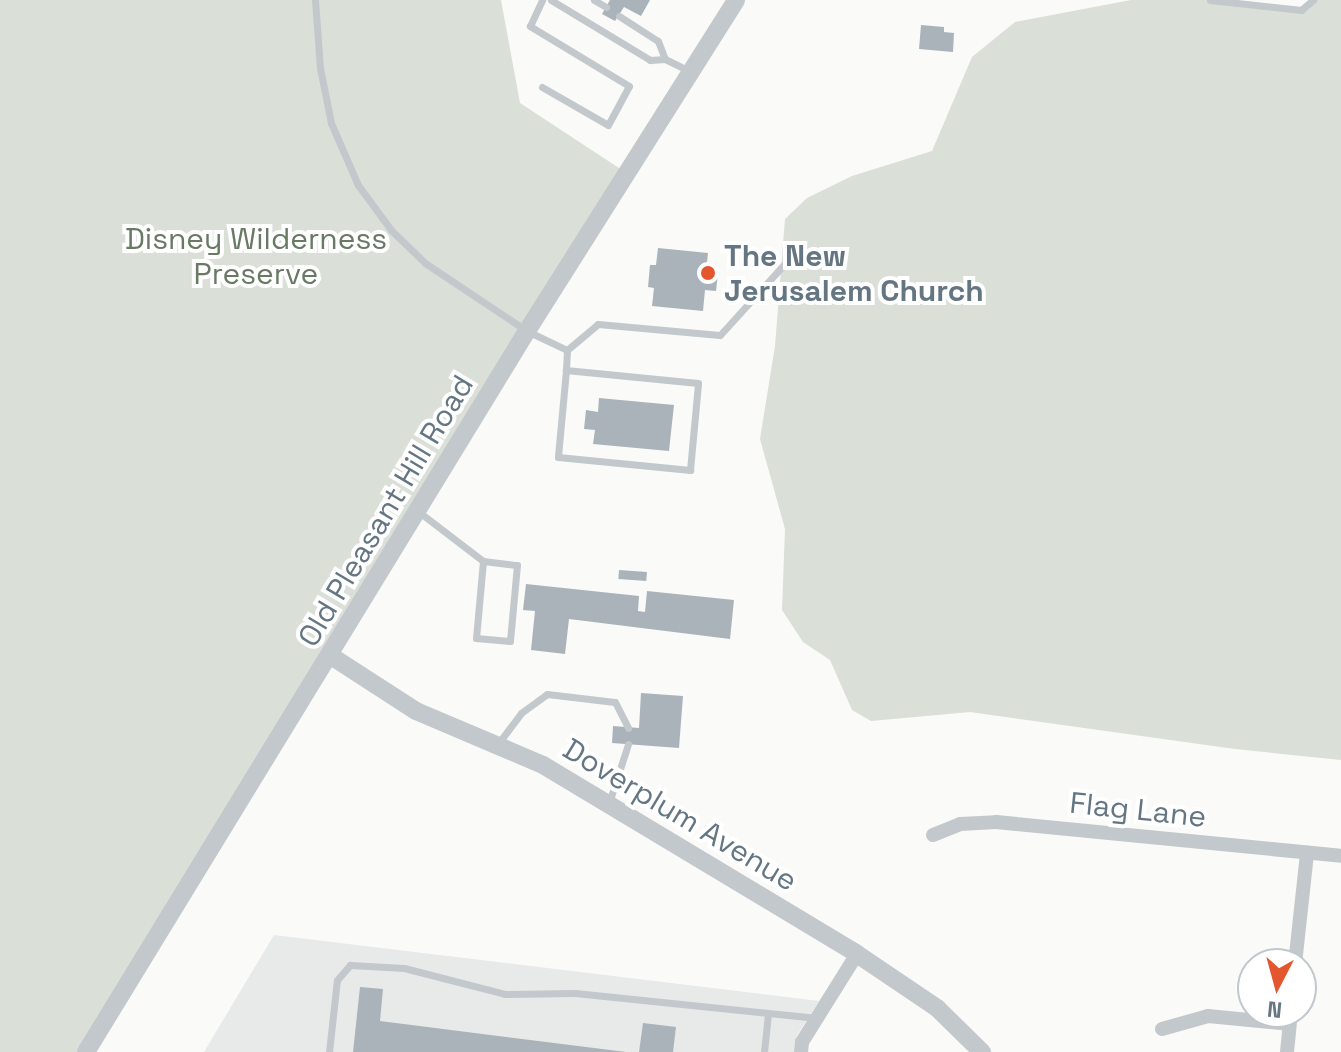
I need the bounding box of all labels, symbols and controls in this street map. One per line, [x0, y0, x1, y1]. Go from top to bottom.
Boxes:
park label: Disney Wilderness Preserve [125, 221, 387, 292]
place label: The New Jerusalem Church [724, 238, 984, 308]
marker: The New Jerusalem Church [699, 264, 717, 282]
street label: Old Pleasant Hill Road [291, 369, 481, 653]
street label: Doverplum Avenue [556, 731, 804, 899]
street label: Flag Lane [1068, 785, 1208, 835]
north arrow [1237, 948, 1317, 1028]
text: N [1266, 995, 1283, 1025]

